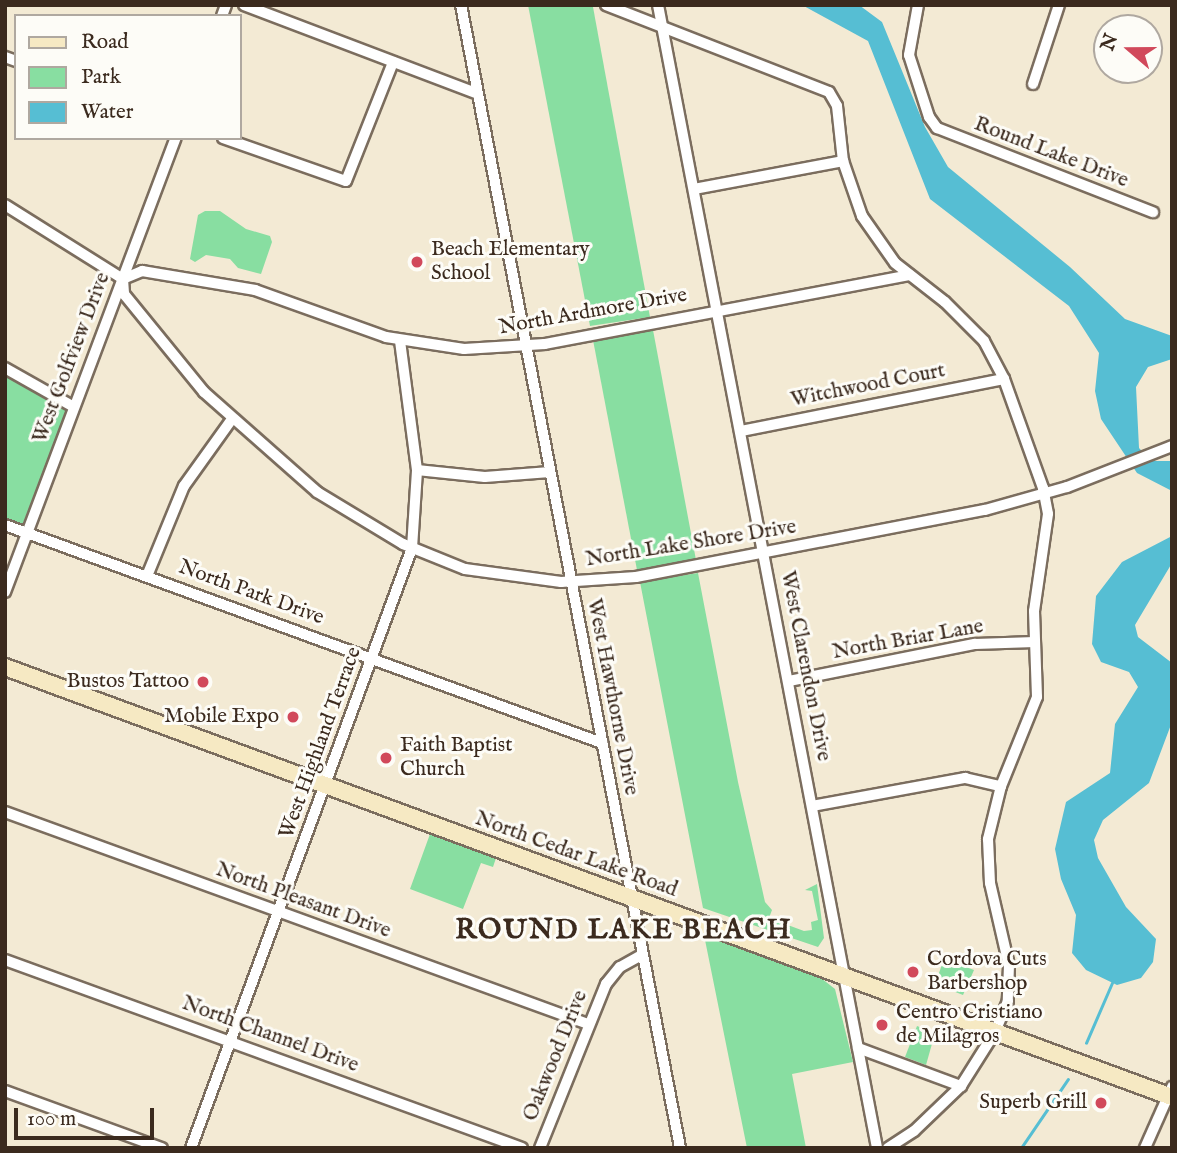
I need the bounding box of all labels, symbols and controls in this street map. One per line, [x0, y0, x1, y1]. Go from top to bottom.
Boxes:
legend [14, 14, 242, 140]
north arrow [1093, 14, 1163, 84]
text: Road [81, 29, 128, 56]
text: N [1096, 31, 1124, 54]
text: Park [81, 64, 121, 91]
text: Water [81, 99, 133, 126]
street label: Round Lake Drive [970, 112, 1132, 194]
place label: Beach Elementary School [431, 237, 589, 287]
marker: Beach Elementary School [409, 254, 425, 270]
street label: West Golfview Drive [28, 269, 116, 447]
street label: North Ardmore Drive [497, 283, 689, 341]
street label: Witchwood Court [789, 359, 947, 413]
street label: North Lake Shore Drive [584, 515, 798, 573]
street label: North Park Drive [175, 555, 327, 631]
street label: West Clarendon Drive [774, 569, 836, 763]
street label: West Hawthorne Drive [581, 596, 643, 798]
street label: North Briar Lane [831, 614, 985, 666]
street label: West Highland Terrace [275, 644, 367, 842]
place label: Bustos Tattoo [67, 669, 189, 695]
marker: Bustos Tattoo [195, 674, 211, 690]
place label: Mobile Expo [164, 704, 279, 730]
marker: Mobile Expo [285, 709, 301, 725]
place label: Faith Baptist Church [400, 733, 512, 783]
marker: Faith Baptist Church [378, 750, 394, 766]
street label: North Cedar Lake Road [471, 807, 681, 903]
street label: North Pleasant Drive [212, 858, 394, 944]
district label: ROUND LAKE BEACH [457, 914, 791, 948]
place label: Cordova Cuts Barbershop [927, 947, 1047, 997]
marker: Cordova Cuts Barbershop [905, 964, 921, 980]
street label: Oakwood Drive [518, 987, 594, 1125]
street label: North Channel Drive [178, 991, 362, 1079]
place label: Centro Cristiano de Milagros [896, 1000, 1043, 1050]
marker: Centro Cristiano de Milagros [874, 1017, 890, 1033]
place label: Superb Grill [979, 1090, 1087, 1116]
scale bar [18, 1094, 158, 1138]
marker: Superb Grill [1093, 1095, 1109, 1111]
text: 100 m [27, 1106, 76, 1133]

